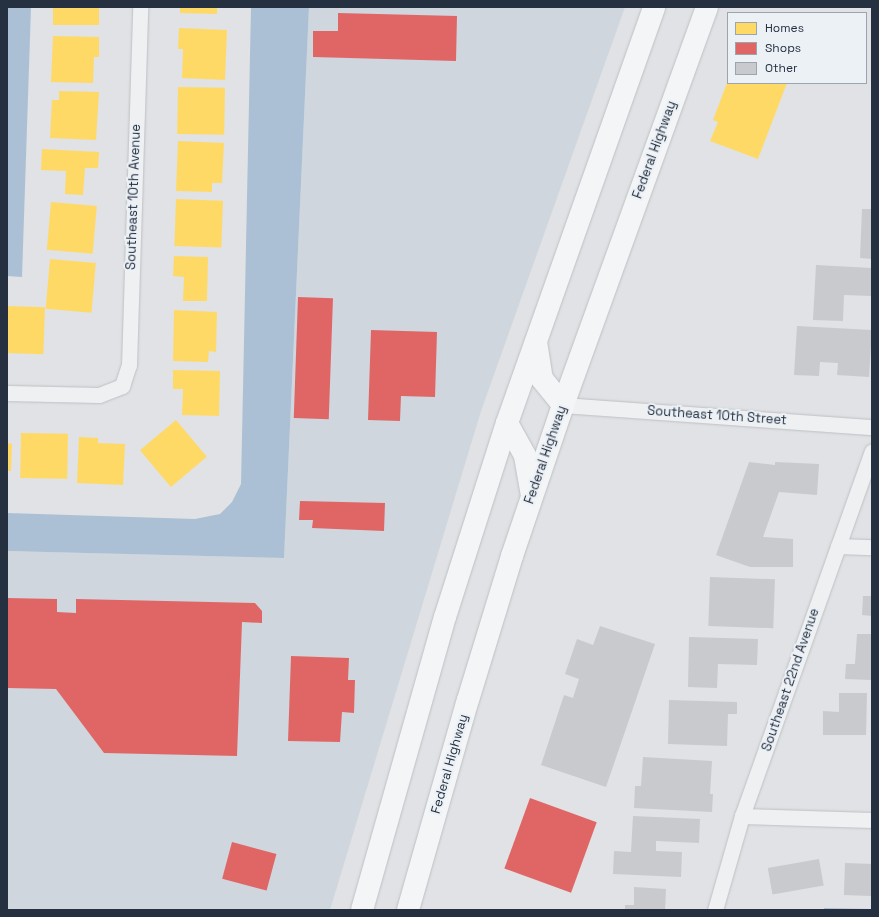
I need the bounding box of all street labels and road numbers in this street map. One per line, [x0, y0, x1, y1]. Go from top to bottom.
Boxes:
street label: Federal Highway [630, 99, 680, 201]
street label: Southeast 10th Avenue [124, 124, 144, 270]
street label: Southeast 10th Street [647, 403, 787, 429]
street label: Federal Highway [522, 404, 570, 506]
street label: Southeast 22nd Avenue [759, 606, 823, 754]
street label: Federal Highway [428, 712, 472, 816]

